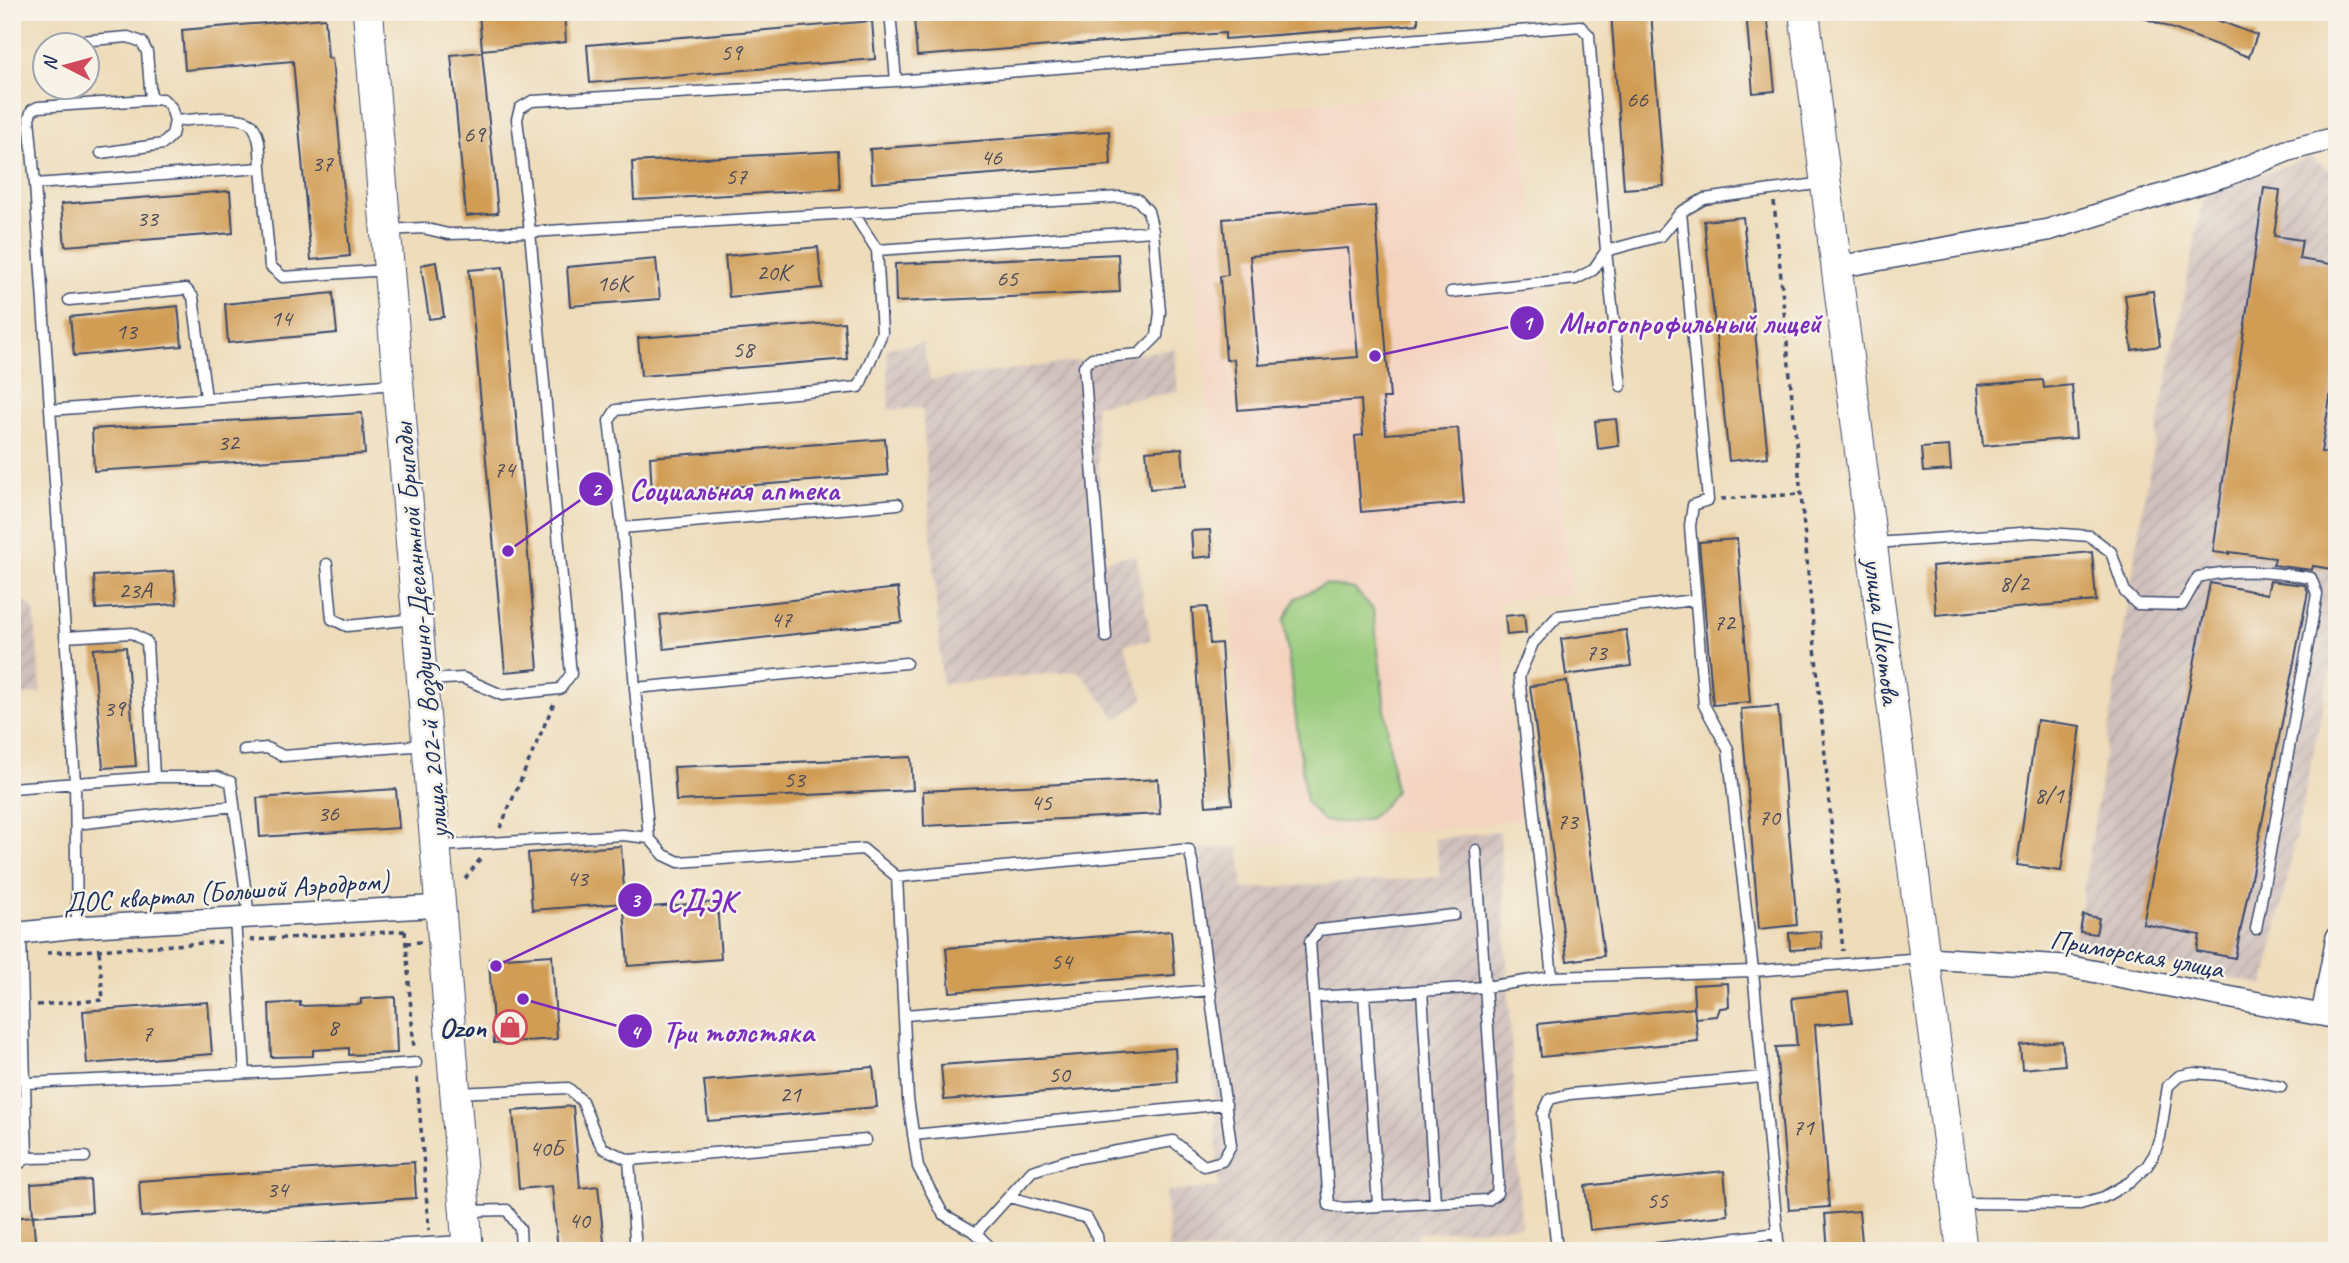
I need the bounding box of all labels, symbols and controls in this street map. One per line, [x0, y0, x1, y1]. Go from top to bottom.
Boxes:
north arrow [32, 32, 102, 102]
house number: 59 [720, 37, 744, 67]
text: N [38, 54, 63, 71]
house number: 66 [1626, 84, 1649, 114]
house number: 69 [463, 119, 487, 149]
house number: 46 [980, 142, 1003, 172]
house number: 37 [311, 148, 334, 178]
house number: 57 [725, 161, 748, 191]
house number: 33 [136, 203, 160, 233]
house number: 20К [756, 257, 795, 287]
house number: 65 [996, 263, 1019, 293]
house number: 16К [596, 268, 635, 298]
callout: Многопрофильный лицей [1509, 297, 1835, 348]
house number: 14 [270, 303, 294, 333]
text: Многопрофильный лицей [1559, 304, 1823, 342]
text: 1 [1522, 310, 1534, 336]
house number: 13 [115, 316, 139, 346]
house number: 58 [732, 334, 756, 364]
street label: улица 202-й Воздушно-Десантной Бригады [385, 419, 457, 842]
house number: 32 [217, 427, 241, 457]
house number: 74 [493, 454, 517, 484]
callout: Социальная аптека [578, 464, 854, 515]
text: Социальная аптека [629, 471, 841, 509]
text: 2 [591, 476, 603, 502]
street label: улица Шкотова [1856, 554, 1909, 709]
house number: 8/2 [1999, 568, 2031, 598]
house number: 23А [118, 575, 153, 605]
house number: 47 [770, 604, 793, 634]
house number: 72 [1713, 607, 1737, 637]
house number: 73 [1585, 637, 1609, 667]
house number: 39 [103, 693, 127, 723]
house number: 53 [783, 764, 807, 794]
house number: 8/1 [2034, 780, 2065, 810]
house number: 45 [1030, 787, 1053, 817]
house number: 36 [317, 798, 340, 828]
house number: 70 [1758, 802, 1782, 832]
house number: 73 [1556, 806, 1580, 836]
street label: ДОС квартал (Большой Аэродром) [62, 863, 392, 920]
house number: 43 [566, 863, 590, 893]
callout: СДЭК [617, 875, 749, 926]
text: СДЭК [667, 882, 741, 920]
text: 3 [630, 887, 642, 913]
street label: Приморская улица [2048, 921, 2228, 986]
house number: 54 [1050, 946, 1074, 976]
callout: Три толстяка [617, 1006, 823, 1057]
shop icon: Ozon [491, 1008, 529, 1046]
place label: Ozon [439, 1010, 487, 1045]
house number: 8 [328, 1012, 341, 1042]
text: Три толстяка [662, 1013, 816, 1051]
house number: 7 [142, 1018, 154, 1048]
text: 4 [630, 1019, 642, 1045]
house number: 50 [1048, 1059, 1072, 1089]
house number: 21 [779, 1079, 802, 1109]
house number: 71 [1792, 1112, 1815, 1142]
house number: 40Б [529, 1133, 567, 1163]
house number: 34 [266, 1174, 290, 1204]
house number: 55 [1646, 1185, 1669, 1215]
house number: 40 [568, 1205, 592, 1235]

